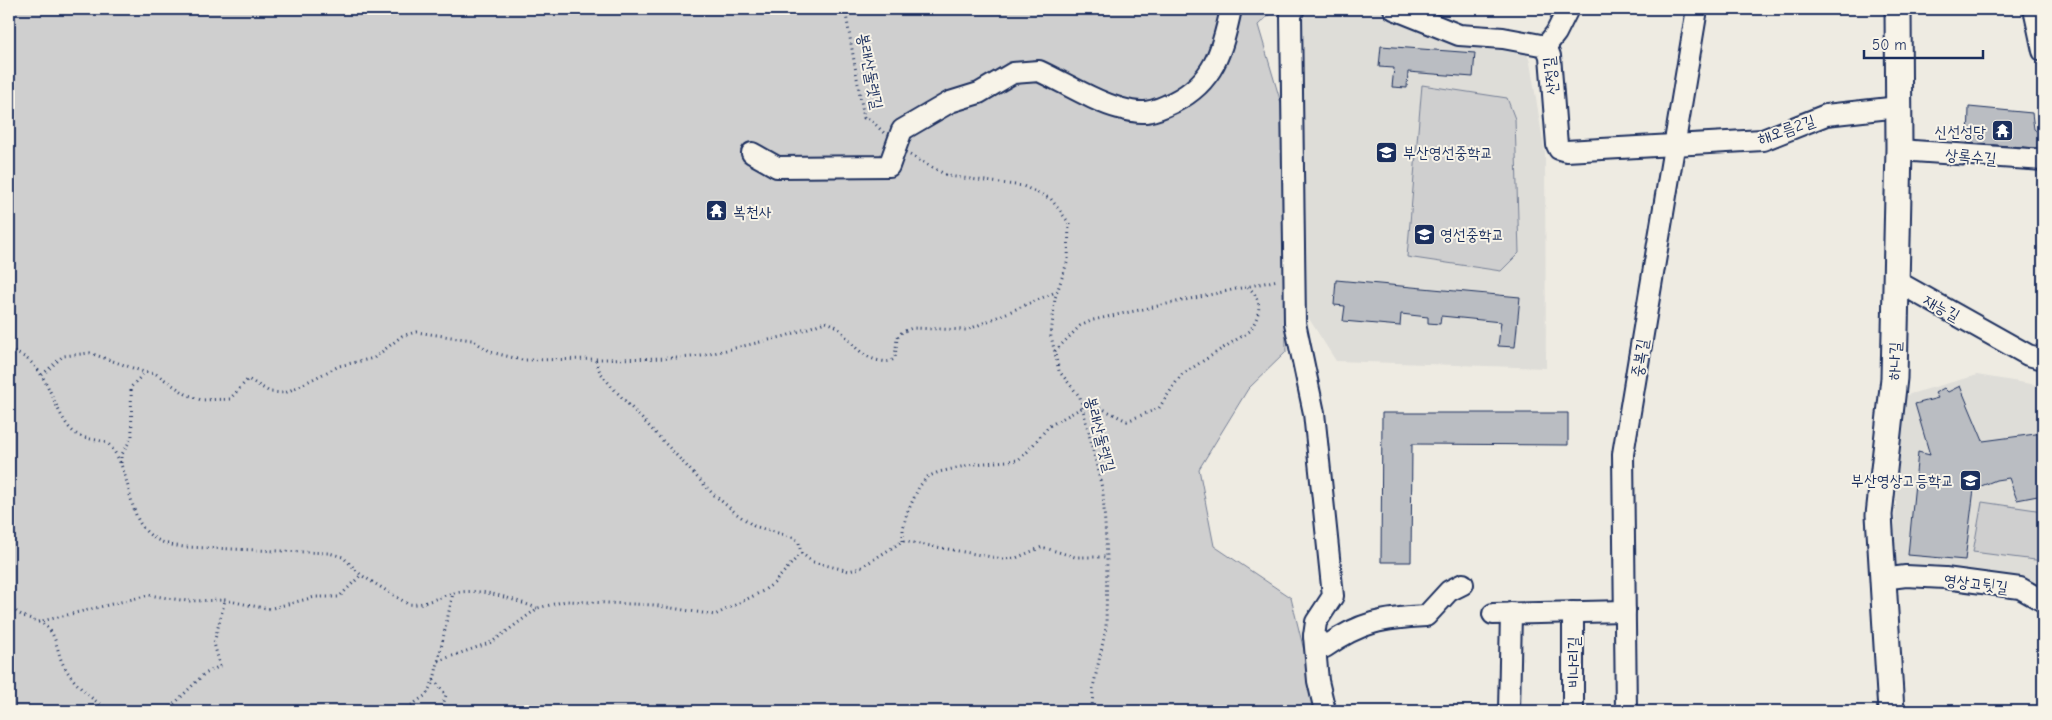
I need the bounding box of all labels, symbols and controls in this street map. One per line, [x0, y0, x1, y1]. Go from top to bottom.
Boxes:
scale bar [1864, 28, 1983, 60]
street label: 봉래산둘렛길 [854, 32, 886, 111]
text: 50 m [1872, 36, 1907, 54]
street label: 산정길 [1540, 56, 1562, 96]
street label: 해오름2길 [1755, 112, 1818, 148]
temple icon: 신선성당 [1990, 119, 2014, 143]
place label: 신선성당 [1935, 123, 1986, 141]
school or university icon: 부산영선중학교 [1375, 140, 1399, 164]
place label: 부산영선중학교 [1403, 144, 1493, 162]
street label: 상록수길 [1944, 146, 1997, 168]
temple icon: 복천사 [705, 199, 729, 223]
place label: 복천사 [733, 203, 772, 221]
school or university icon: 영선중학교 [1412, 222, 1436, 246]
place label: 영선중학교 [1440, 226, 1504, 244]
street label: 재능길 [1920, 291, 1963, 325]
street label: 중복길 [1628, 338, 1652, 379]
street label: 하나길 [1885, 341, 1905, 381]
street label: 봉래산둘렛길 [1081, 395, 1119, 474]
school or university icon: 부산영상고등학교 [1958, 468, 1982, 492]
place label: 부산영상고등학교 [1851, 472, 1954, 490]
street label: 영상고뒷길 [1943, 571, 2009, 597]
street label: 비나리길 [1565, 636, 1583, 688]

